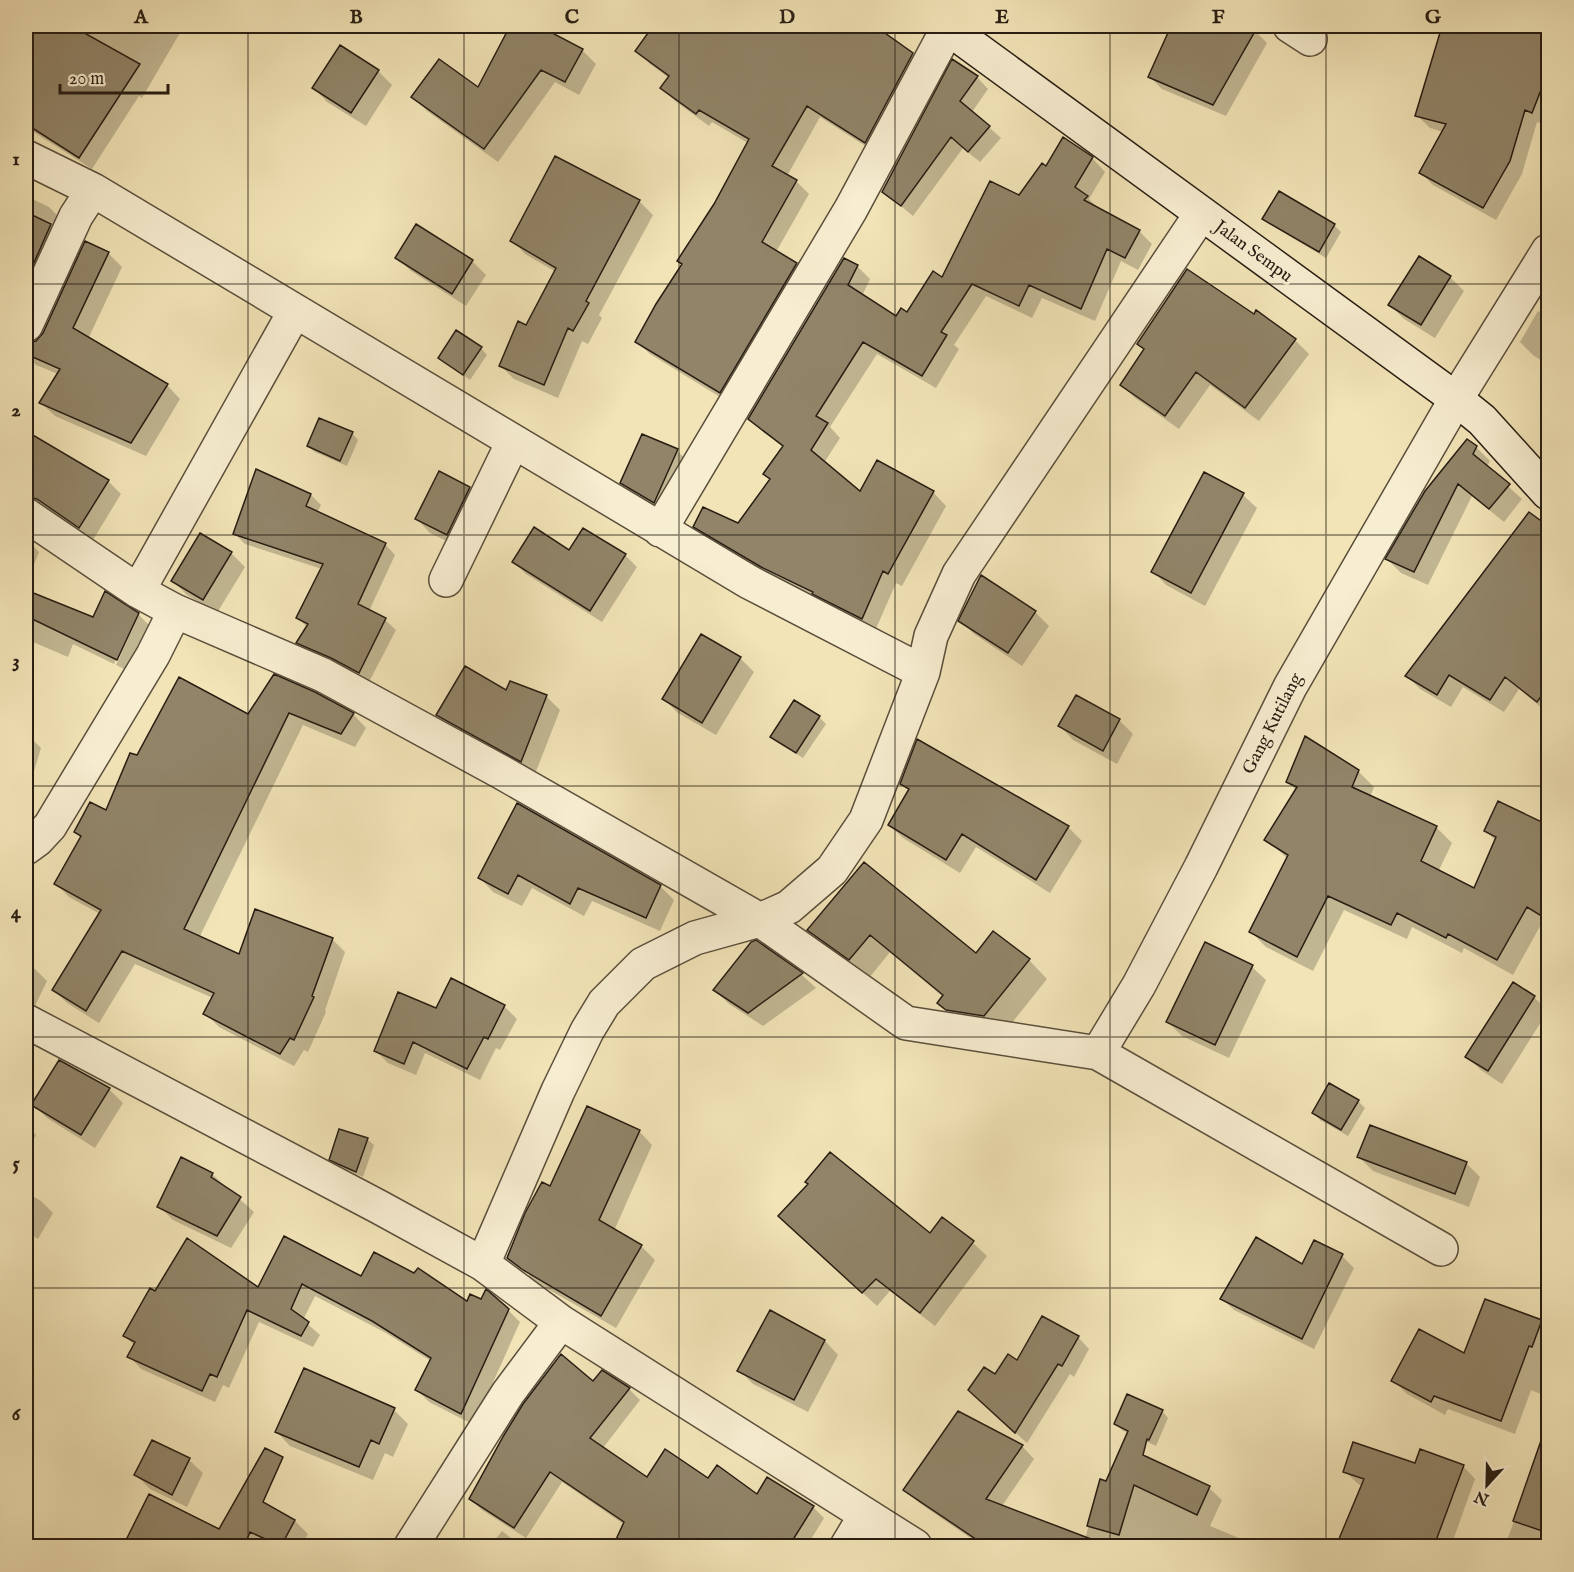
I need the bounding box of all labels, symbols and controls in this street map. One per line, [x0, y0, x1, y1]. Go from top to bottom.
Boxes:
text: A [133, 5, 149, 30]
text: B [349, 5, 363, 30]
text: C [565, 5, 579, 30]
text: D [779, 5, 795, 30]
text: E [995, 5, 1009, 30]
text: F [1212, 5, 1225, 30]
text: G [1425, 5, 1442, 30]
scale bar [60, 57, 168, 95]
text: 20 m [69, 68, 104, 91]
text: 1 [12, 147, 20, 172]
street label: Jalan Sempu [1208, 215, 1297, 288]
text: 2 [11, 398, 21, 423]
text: 3 [12, 649, 20, 674]
street label: Gang Kutilang [1238, 669, 1308, 779]
text: 4 [11, 900, 22, 925]
text: 5 [12, 1151, 20, 1176]
text: 6 [12, 1402, 22, 1427]
north arrow [1457, 1455, 1517, 1515]
text: N [1472, 1485, 1493, 1509]

